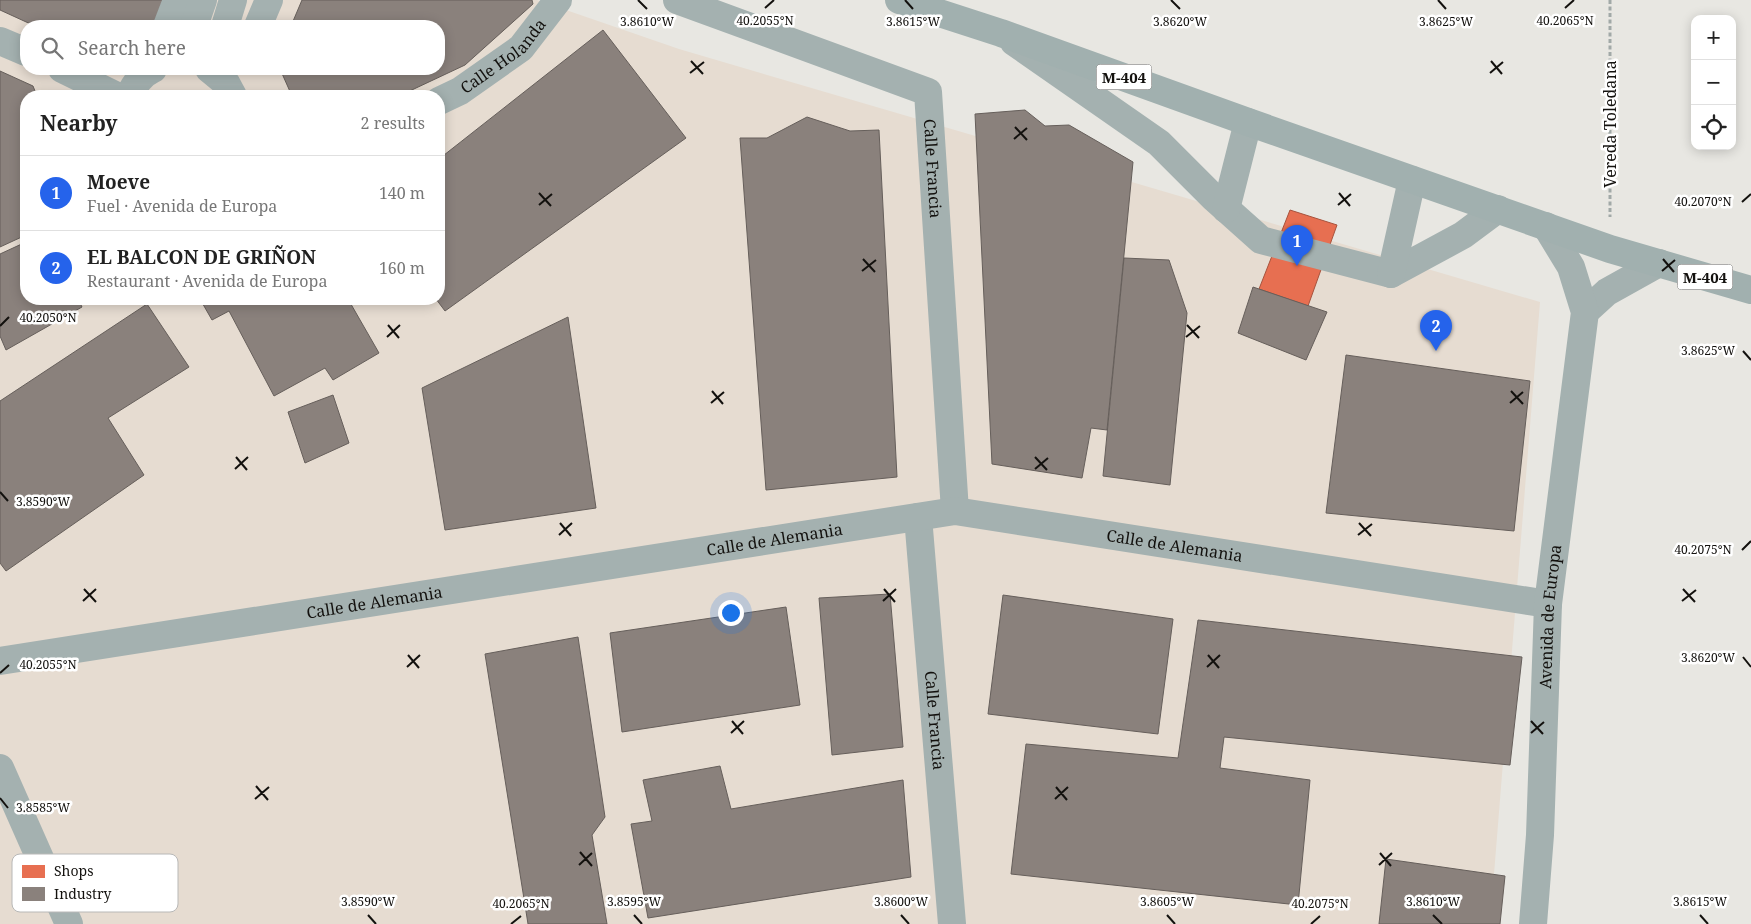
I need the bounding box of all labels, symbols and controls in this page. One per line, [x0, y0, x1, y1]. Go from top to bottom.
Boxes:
text: 40.2055°N [736, 12, 794, 29]
text: 40.2065°N [1536, 12, 1594, 29]
text: 3.8610°W [620, 13, 674, 30]
text: 3.8615°W [886, 13, 940, 30]
text: 3.8620°W [1153, 13, 1207, 30]
text: 3.8625°W [1419, 13, 1473, 30]
street label: Calle Holanda [456, 14, 551, 99]
map controls [1691, 15, 1736, 150]
button: + [1691, 15, 1736, 60]
search box [20, 20, 445, 75]
icon: search [38, 34, 66, 62]
text: Search here [78, 35, 186, 61]
street label: Vereda Toledana [1599, 60, 1621, 188]
button: − [1691, 60, 1736, 105]
road number: M-404 [1096, 64, 1152, 90]
button: locate [1691, 105, 1736, 150]
text: Nearby [40, 109, 118, 137]
text: 2 results [361, 112, 425, 134]
street label: Calle Francia [919, 118, 947, 219]
text: Moeve [87, 169, 150, 195]
text: 1 [51, 182, 61, 204]
text: 140 m [379, 182, 425, 204]
text: 40.2070°N [1674, 193, 1732, 210]
text: Fuel · Avenida de Europa [87, 195, 277, 217]
pin: 1 [1281, 225, 1313, 266]
text: EL BALCON DE GRIÑON [87, 244, 316, 270]
text: 2 [51, 257, 61, 279]
text: 160 m [379, 257, 425, 279]
road number: M-404 [1678, 264, 1732, 290]
text: Restaurant · Avenida de Europa [87, 270, 327, 292]
text: 40.2050°N [19, 309, 77, 326]
pin: 2 [1420, 310, 1452, 351]
text: 3.8625°W [1681, 342, 1735, 359]
text: 3.8590°W [16, 493, 70, 510]
street label: Calle de Alemania [705, 518, 844, 561]
street label: Calle de Alemania [1105, 524, 1244, 567]
text: 40.2075°N [1674, 541, 1732, 558]
street label: Avenida de Europa [1534, 543, 1566, 689]
street label: Calle de Alemania [305, 581, 444, 624]
your location [718, 600, 744, 626]
text: 3.8620°W [1681, 649, 1735, 666]
text: 40.2055°N [19, 656, 77, 673]
street label: Calle Francia [920, 670, 950, 771]
text: 3.8585°W [16, 799, 70, 816]
legend [12, 854, 178, 912]
text: Shops [54, 861, 94, 880]
text: Industry [54, 884, 111, 903]
text: 3.8590°W [341, 893, 395, 910]
text: 3.8595°W [607, 893, 661, 910]
text: 3.8600°W [874, 893, 928, 910]
text: 3.8605°W [1140, 893, 1194, 910]
text: 3.8610°W [1406, 893, 1460, 910]
text: 3.8615°W [1673, 893, 1727, 910]
text: 40.2065°N [492, 895, 550, 912]
text: 40.2075°N [1291, 895, 1349, 912]

